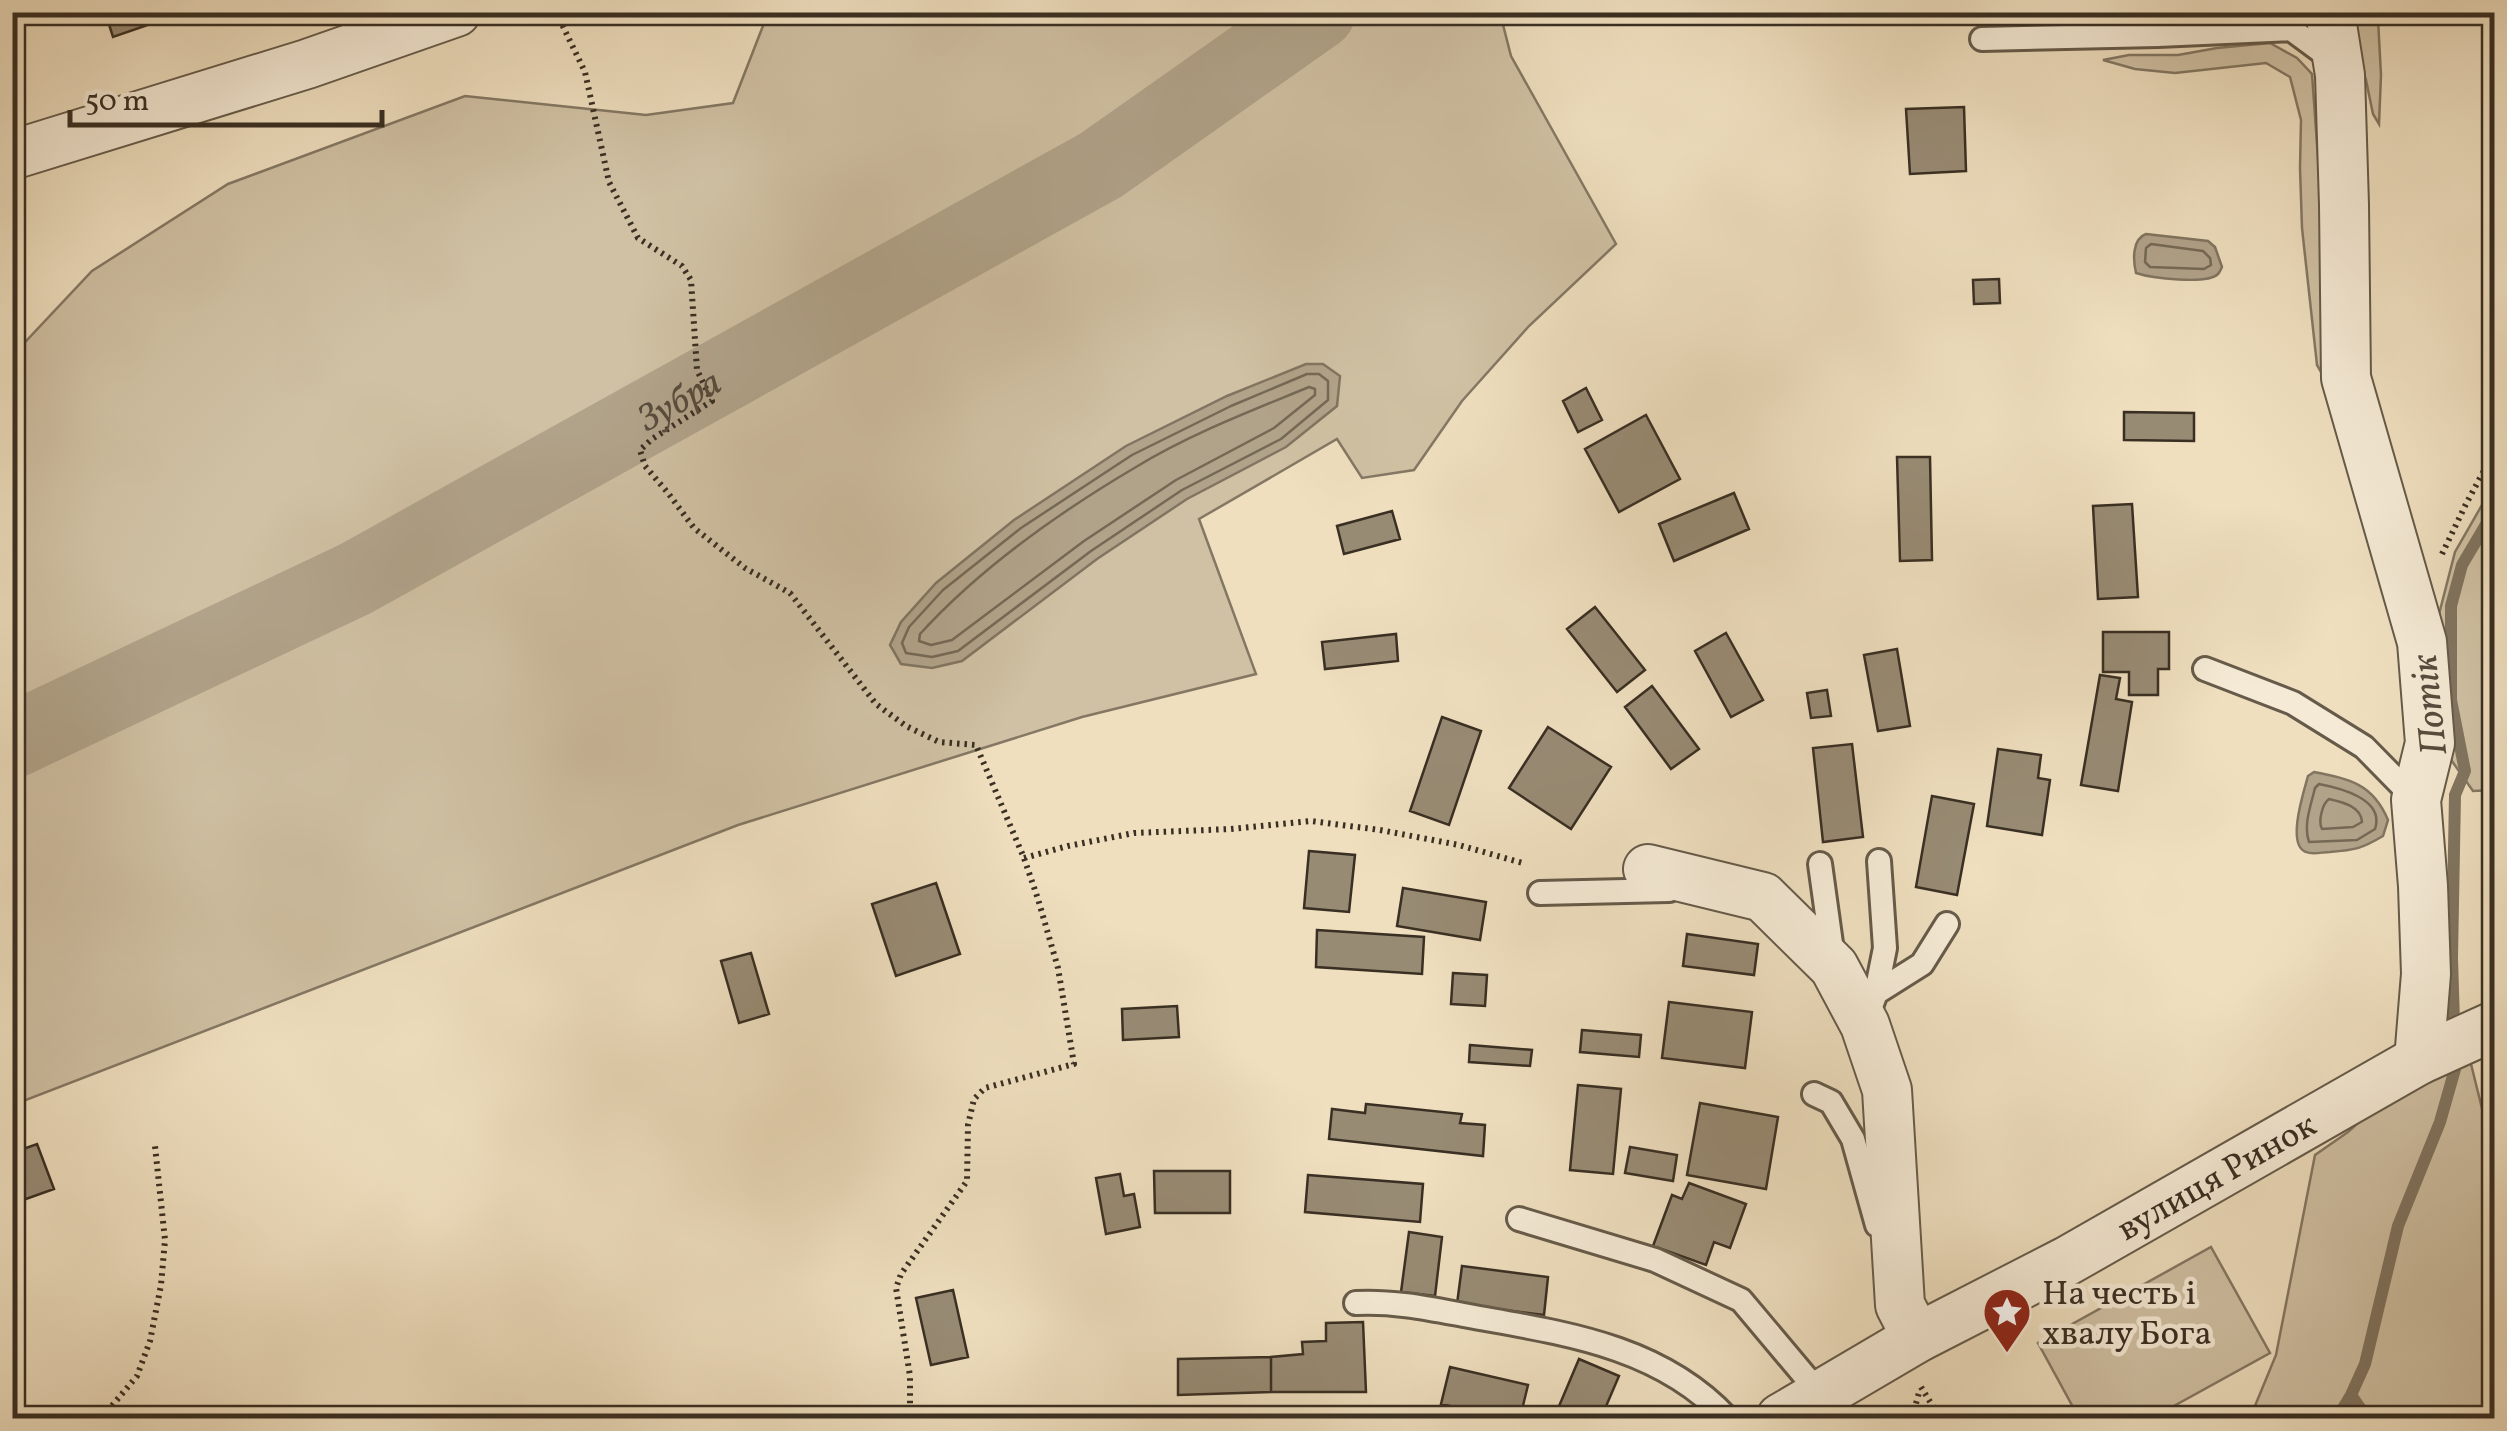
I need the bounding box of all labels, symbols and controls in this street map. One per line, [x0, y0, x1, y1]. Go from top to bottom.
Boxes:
scale bar [70, 65, 382, 127]
text: 50 m [85, 81, 149, 123]
water label: Зубра [629, 358, 732, 447]
water label: Потік [2400, 651, 2463, 757]
street label: вулиця Ринок [2109, 1103, 2326, 1254]
place label: На честь і хвалу Бога [2042, 1271, 2212, 1359]
place icon: На честь і хвалу Бога [1981, 1286, 2033, 1354]

